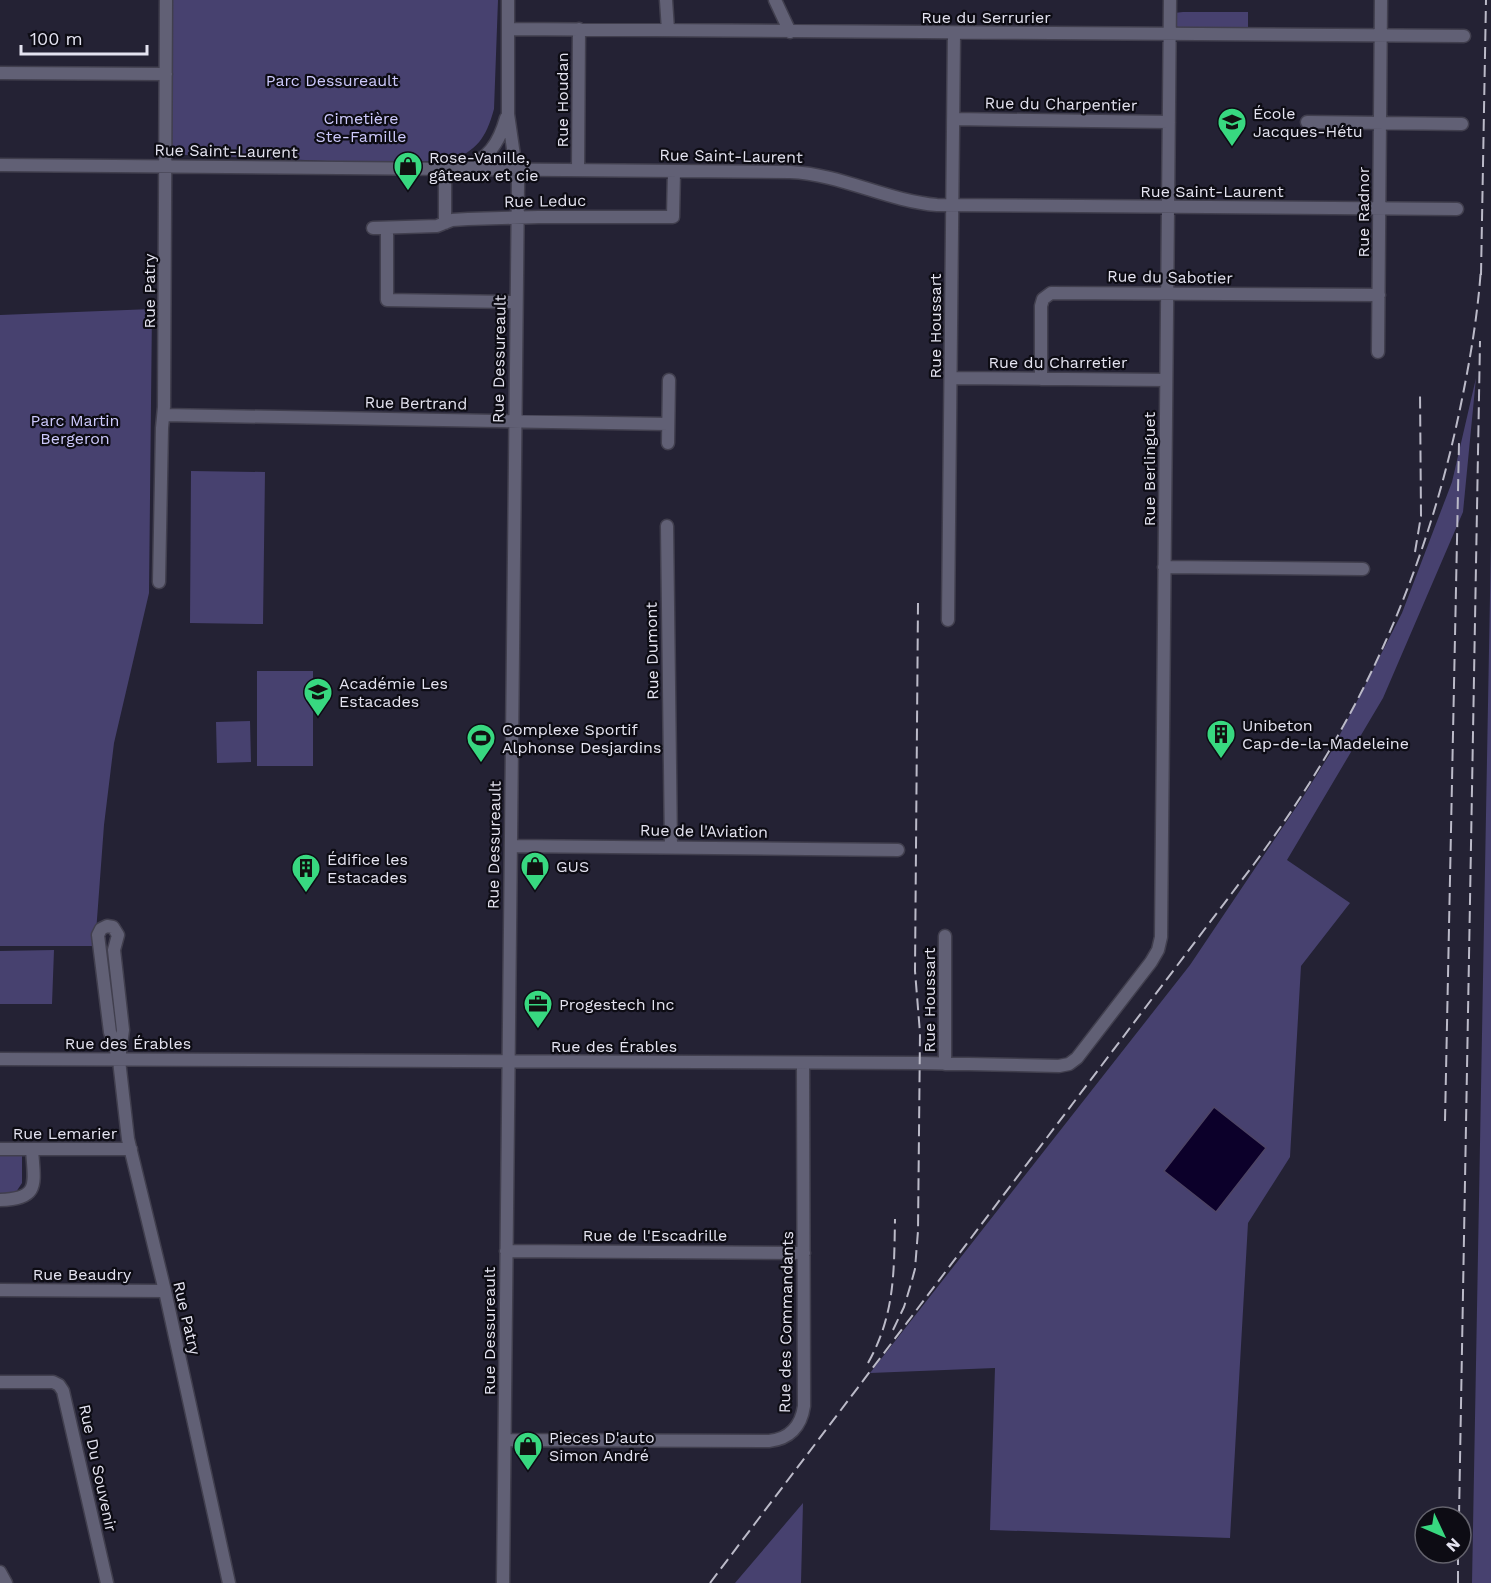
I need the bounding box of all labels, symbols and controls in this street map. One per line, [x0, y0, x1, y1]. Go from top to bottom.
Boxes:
street label: Rue du Serrurier [921, 8, 1051, 27]
scale bar [21, 18, 147, 56]
text: 100 m [30, 28, 83, 49]
street label: Rue Houdan [553, 52, 572, 148]
park label: Parc Dessureault [266, 71, 399, 90]
street label: Rue du Charpentier [985, 93, 1138, 115]
place label: École Jacques-Hétu [1253, 104, 1363, 141]
school or university icon: École Jacques-Hétu [1216, 106, 1248, 148]
park label: Cimetière Ste-Famille [316, 109, 406, 146]
street label: Rue Saint-Laurent [154, 140, 298, 162]
street label: Rue Saint-Laurent [659, 145, 803, 167]
place label: Rose-Vanille, gâteaux et cie [429, 148, 538, 185]
shop icon: Rose-Vanille, gâteaux et cie [392, 150, 424, 192]
street label: Rue Radnor [1354, 166, 1373, 257]
street label: Rue Saint-Laurent [1140, 182, 1284, 201]
street label: Rue Leduc [504, 191, 586, 211]
street label: Rue Patry [140, 253, 159, 329]
street label: Rue du Sabotier [1107, 266, 1233, 288]
street label: Rue Houssart [926, 273, 945, 378]
street label: Rue Dessureault [488, 294, 510, 423]
street label: Rue du Charretier [989, 353, 1128, 372]
street label: Rue Bertrand [364, 393, 468, 413]
park label: Parc Martin Bergeron [30, 411, 120, 448]
street label: Rue Berlinguet [1140, 412, 1159, 526]
street label: Rue Dumont [642, 602, 662, 700]
place label: Académie Les Estacades [339, 674, 448, 711]
school or university icon: Académie Les Estacades [302, 676, 334, 718]
place label: Unibeton Cap-de-la-Madeleine [1242, 716, 1409, 753]
building icon: Unibeton Cap-de-la-Madeleine [1205, 718, 1237, 760]
place label: Complexe Sportif Alphonse Desjardins [502, 720, 661, 757]
sports icon: Complexe Sportif Alphonse Desjardins [465, 722, 497, 764]
street label: Rue Dessureault [483, 780, 505, 909]
street label: Rue de l'Aviation [640, 820, 768, 842]
place label: Édifice les Estacades [327, 850, 408, 887]
shop icon: GUS [519, 850, 551, 892]
building icon: Édifice les Estacades [290, 852, 322, 894]
place label: GUS [556, 857, 589, 876]
street label: Rue Houssart [920, 947, 939, 1052]
office icon: Progestech Inc [522, 988, 554, 1030]
place label: Progestech Inc [559, 995, 675, 1014]
street label: Rue des Érables [65, 1034, 191, 1053]
street label: Rue des Érables [551, 1037, 677, 1056]
street label: Rue Lemarier [13, 1124, 118, 1143]
street label: Rue de l'Escadrille [583, 1226, 727, 1245]
street label: Rue des Commandants [775, 1231, 797, 1413]
street label: Rue Beaudry [33, 1265, 132, 1284]
street label: Rue Dessureault [480, 1267, 499, 1395]
street label: Rue Patry [169, 1279, 205, 1357]
street label: Rue Du Souvenir [75, 1403, 121, 1534]
place label: Pieces D'auto Simon André [549, 1428, 655, 1465]
shop icon: Pieces D'auto Simon André [512, 1430, 544, 1472]
north arrow [1413, 1505, 1473, 1565]
text: N [1442, 1534, 1464, 1556]

